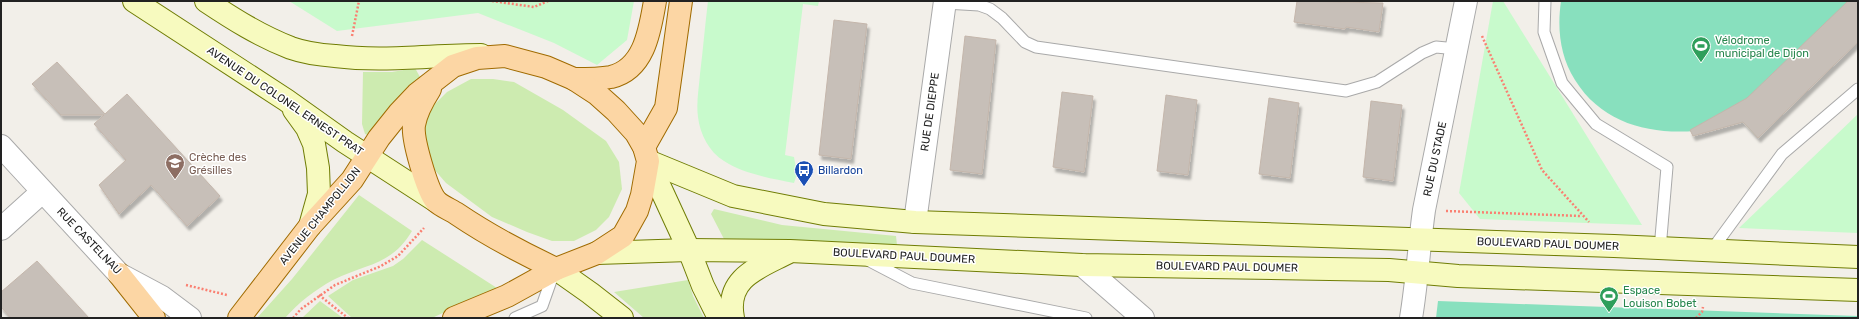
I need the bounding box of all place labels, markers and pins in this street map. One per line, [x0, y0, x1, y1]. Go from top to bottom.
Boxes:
place label: Vélodrome municipal de Dijon [1715, 34, 1809, 60]
sports icon: Vélodrome municipal de Dijon [1690, 35, 1712, 63]
place label: Crèche des Grésilles [189, 151, 247, 177]
school or university icon: Crèche des Grésilles [164, 152, 186, 180]
bus stop icon: Billardon [793, 159, 815, 187]
place label: Billardon [818, 164, 863, 177]
place label: Espace Louison Bobet [1623, 284, 1697, 310]
sports icon: Espace Louison Bobet [1598, 285, 1620, 313]

